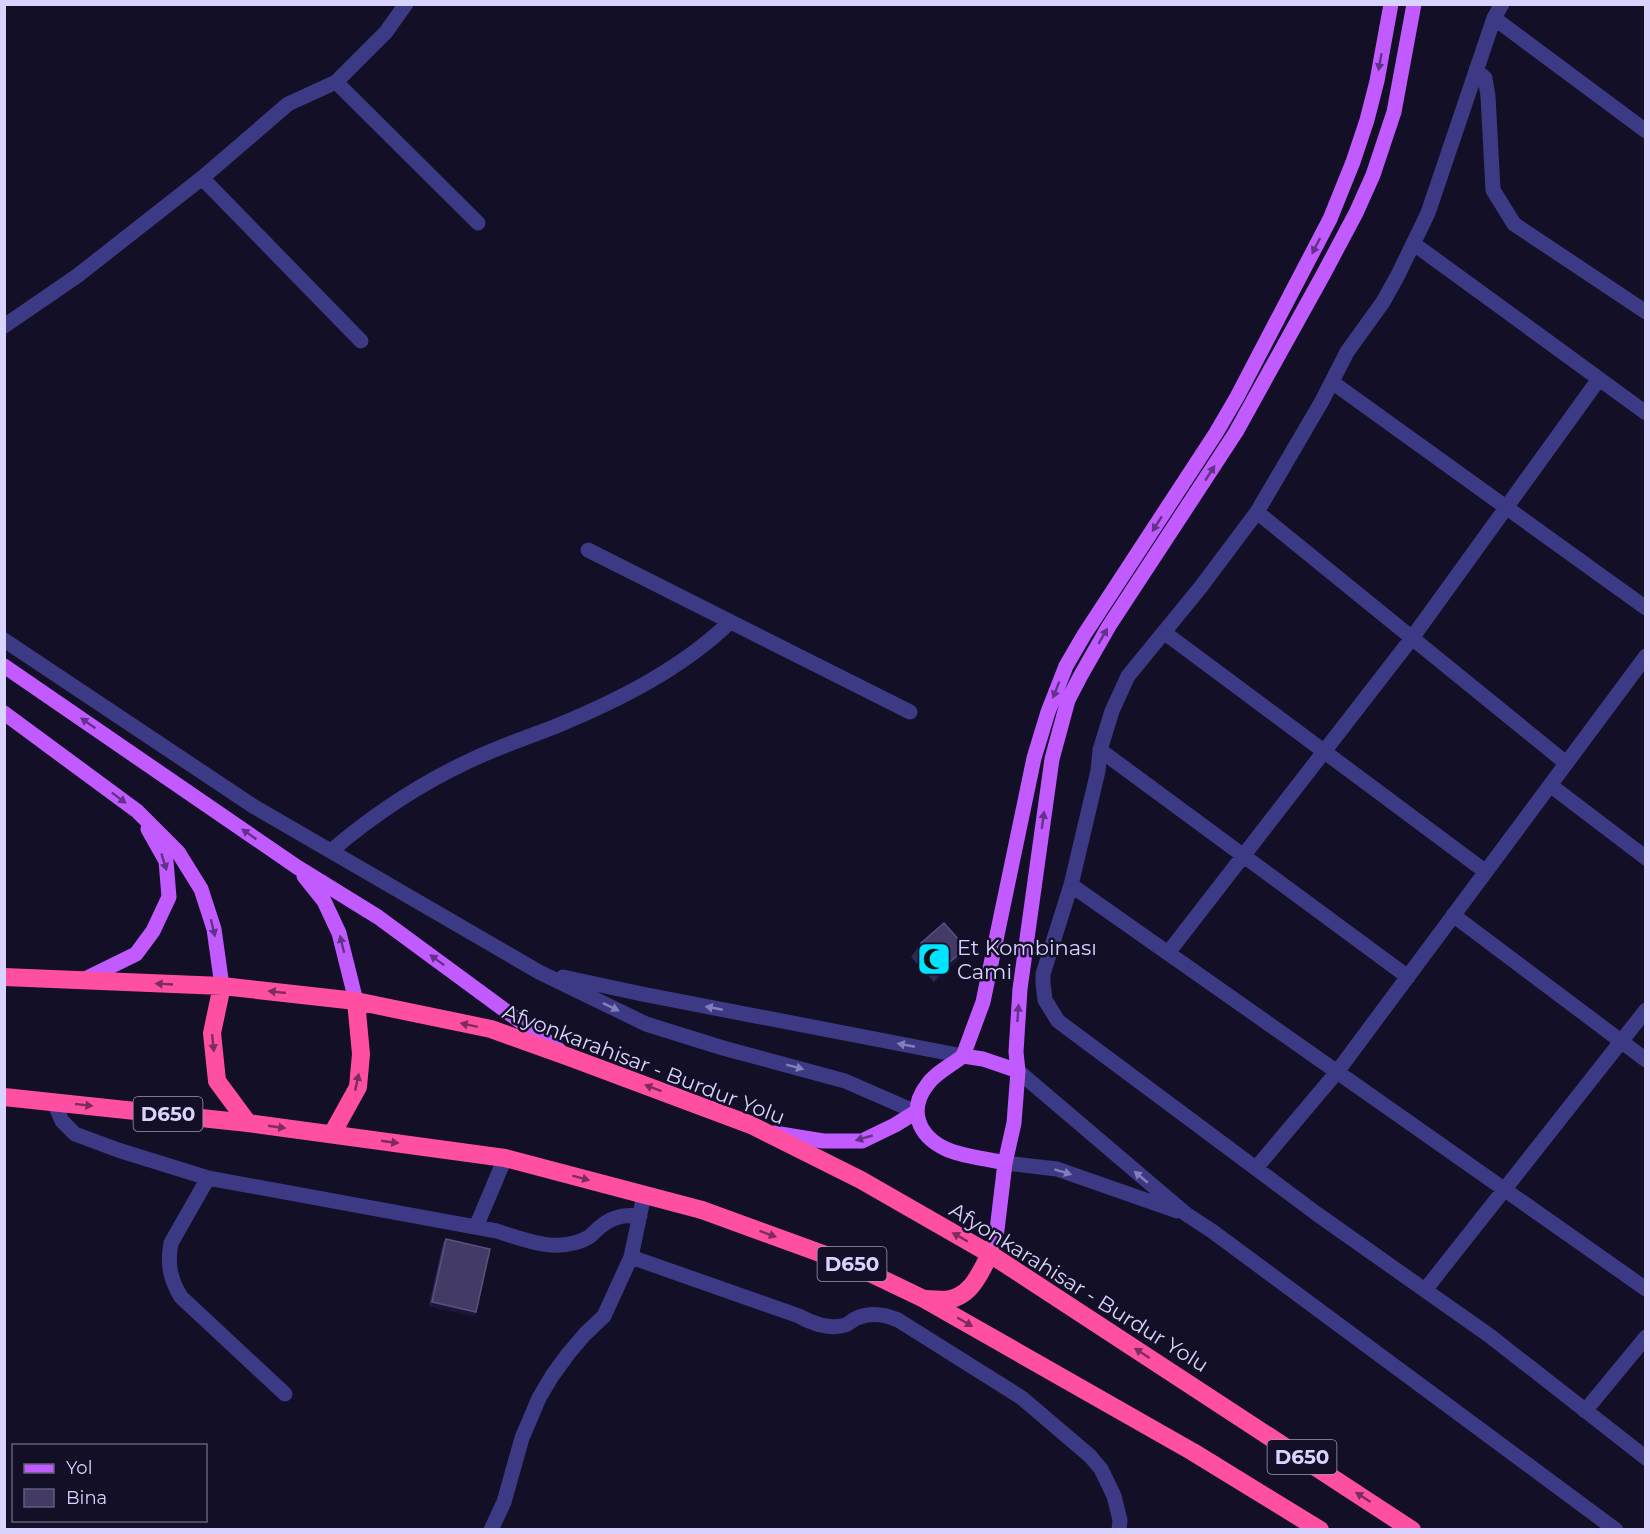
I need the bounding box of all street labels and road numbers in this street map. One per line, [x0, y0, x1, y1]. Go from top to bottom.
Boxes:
street label: Afyonkarahisar - Burdur Yolu [499, 998, 789, 1130]
road number: D650 [134, 1097, 202, 1131]
street label: Afyonkarahisar - Burdur Yolu [945, 1197, 1213, 1377]
road number: D650 [818, 1247, 886, 1281]
road number: D650 [1268, 1440, 1336, 1474]

